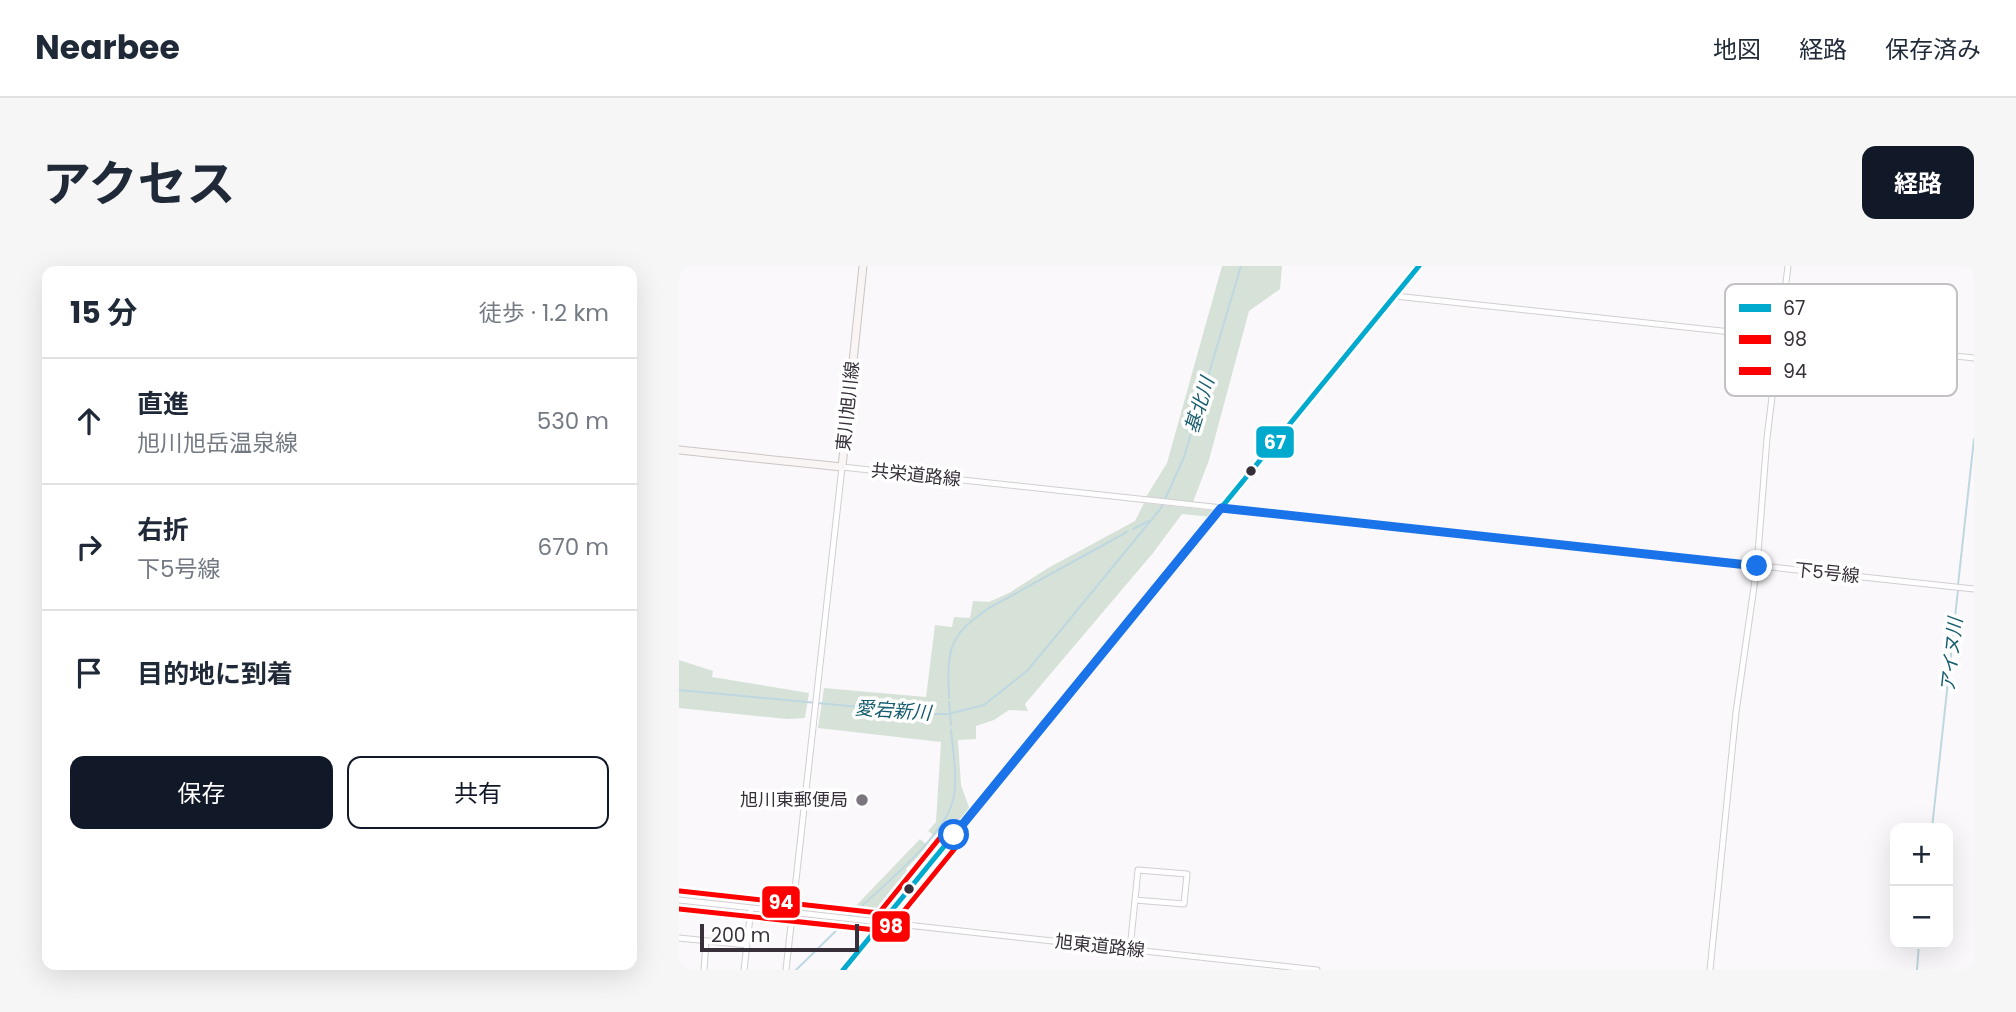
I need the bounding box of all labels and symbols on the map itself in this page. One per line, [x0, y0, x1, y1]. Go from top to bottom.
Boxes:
legend [1725, 284, 1957, 396]
text: 67 [1783, 295, 1805, 322]
text: 98 [1783, 326, 1807, 353]
text: 94 [1783, 358, 1807, 385]
street label: 東川旭川線 [830, 360, 865, 452]
water label: 基北川 [1178, 372, 1221, 436]
line badge: 67 [1255, 425, 1295, 459]
text: 67 [1264, 429, 1286, 456]
street label: 共栄道路線 [870, 457, 962, 492]
unlabelled marker [1244, 464, 1258, 478]
route end [1741, 550, 1772, 581]
street label: 下5号線 [1793, 557, 1861, 588]
water label: アイヌ川 [1934, 614, 1969, 694]
water label: 愛宕新川 [854, 694, 934, 727]
place label: 旭川東郵便局 [740, 787, 848, 812]
marker: 旭川東郵便局 [854, 792, 870, 808]
route start [938, 819, 969, 850]
unlabelled marker [902, 882, 916, 896]
line badge: 94 [761, 885, 801, 919]
text: 94 [769, 889, 793, 916]
line badge: 98 [871, 910, 911, 943]
text: 98 [879, 913, 903, 940]
scale bar [700, 921, 859, 953]
street label: 旭東道路線 [1054, 928, 1146, 963]

